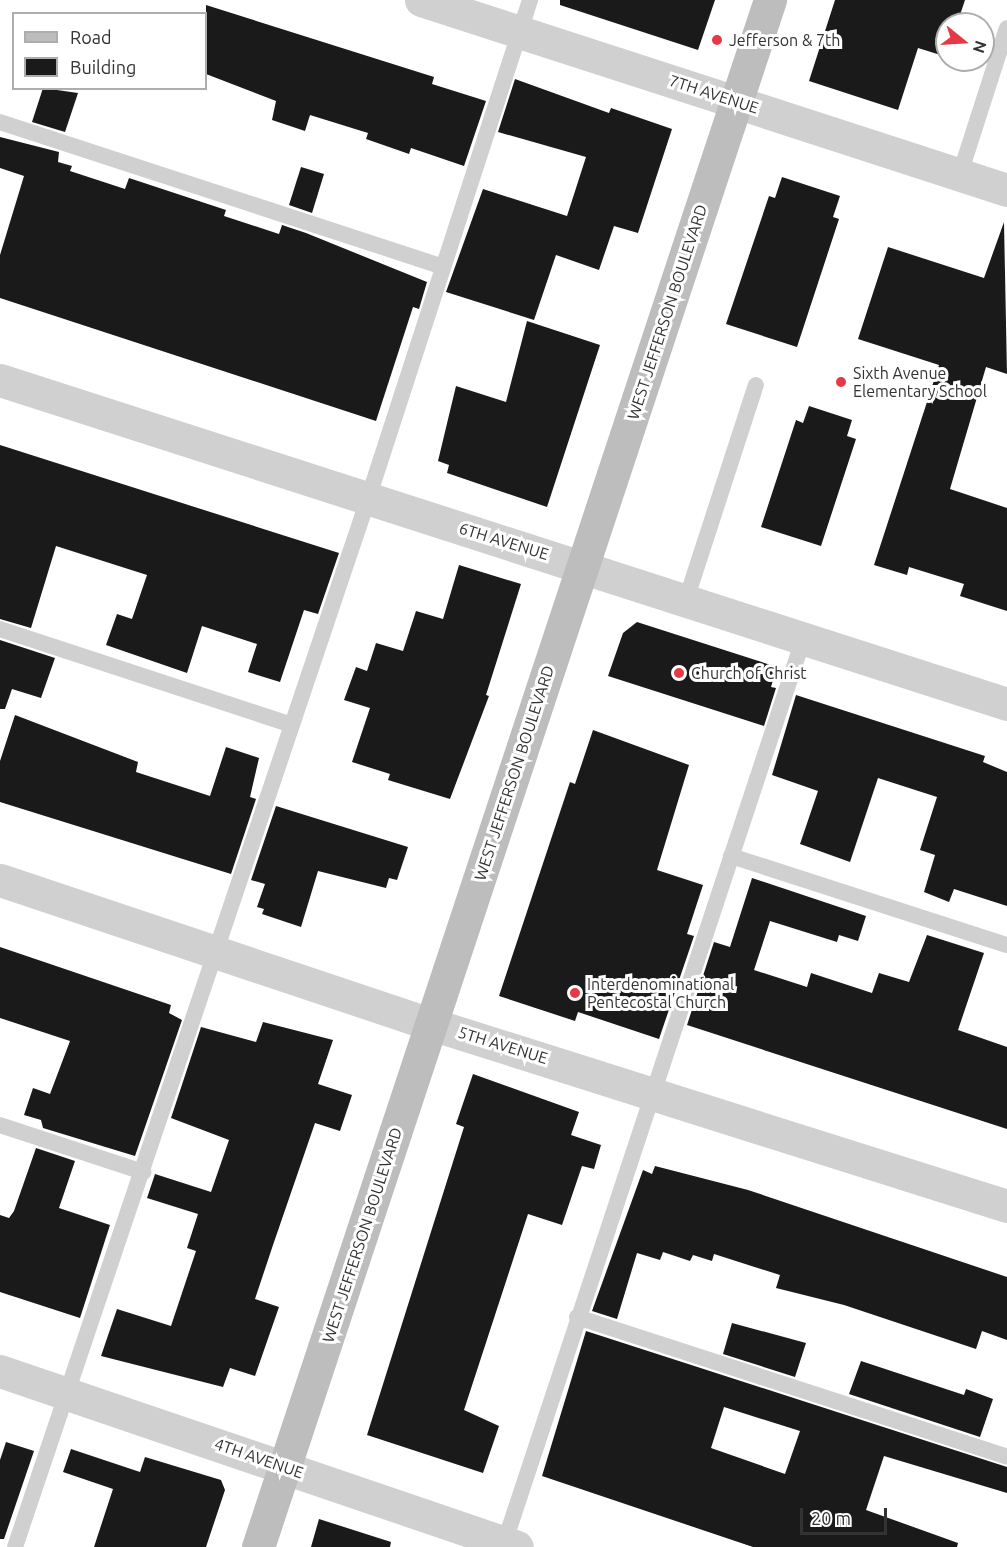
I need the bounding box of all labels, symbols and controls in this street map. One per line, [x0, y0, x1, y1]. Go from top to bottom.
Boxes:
legend [12, 12, 207, 90]
north arrow [935, 12, 995, 72]
text: Road [70, 27, 112, 47]
place label: Jefferson & 7th [729, 30, 840, 50]
marker: Jefferson & 7th [710, 33, 724, 47]
text: N [970, 38, 991, 55]
text: Building [70, 57, 136, 77]
street label: 7TH AVENUE [667, 71, 761, 117]
street label: WEST JEFFERSON BOULEVARD [623, 202, 711, 422]
place label: Sixth Avenue Elementary School [853, 363, 987, 401]
marker: Sixth Avenue Elementary School [834, 375, 848, 389]
street label: 6TH AVENUE [457, 518, 551, 564]
street label: WEST JEFFERSON BOULEVARD [470, 663, 558, 883]
place label: Church of Christ [691, 663, 807, 683]
marker: Church of Christ [672, 666, 686, 680]
place label: Interdenominational Pentecostal Church [587, 974, 734, 1012]
marker: Interdenominational Pentecostal Church [568, 986, 582, 1000]
street label: 5TH AVENUE [456, 1022, 550, 1068]
street label: WEST JEFFERSON BOULEVARD [318, 1125, 406, 1345]
street label: 4TH AVENUE [212, 1434, 306, 1482]
scale bar [803, 1496, 890, 1534]
text: 20 m [811, 1508, 851, 1528]

